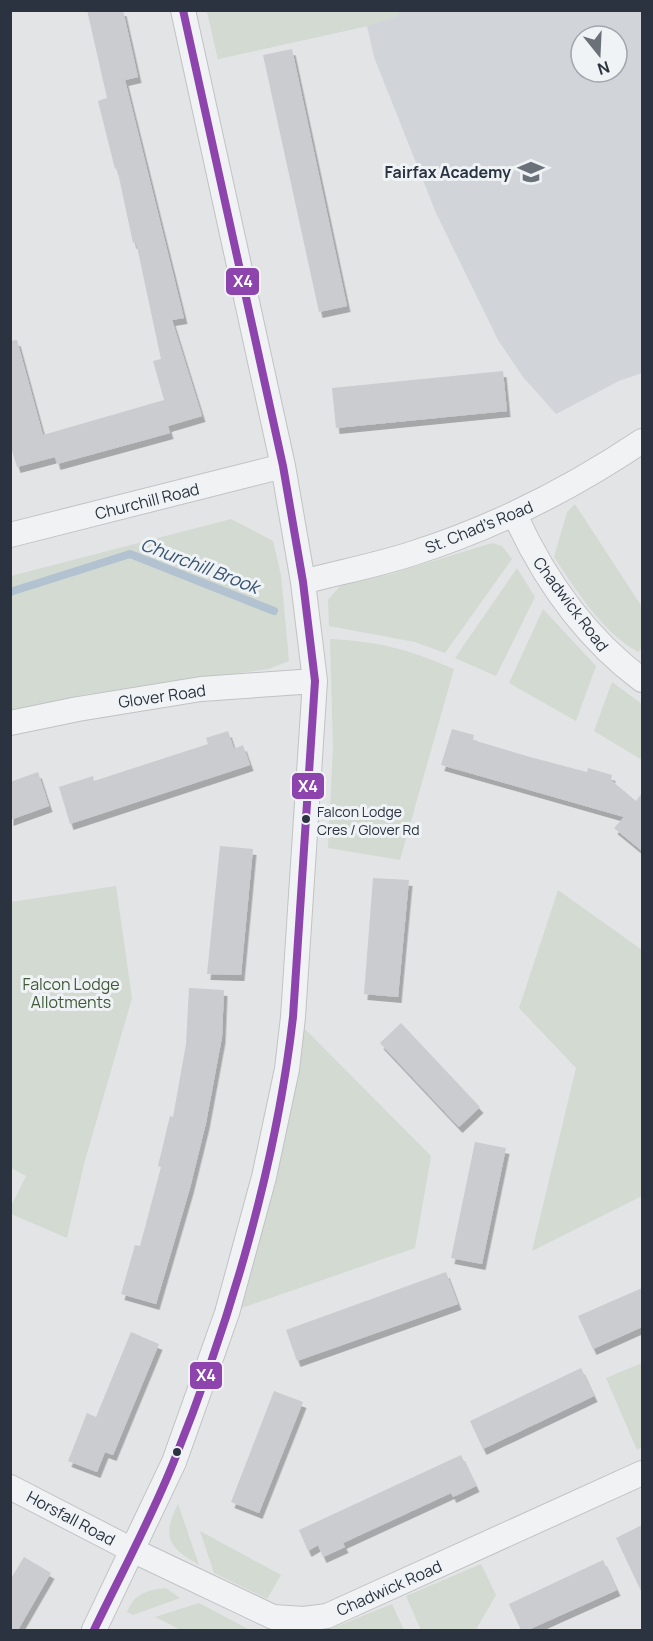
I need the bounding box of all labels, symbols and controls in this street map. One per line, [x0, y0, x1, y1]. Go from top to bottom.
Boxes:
north arrow [569, 24, 629, 84]
text: N [595, 56, 613, 81]
school or university icon: Fairfax Academy [516, 157, 546, 187]
place label: Fairfax Academy [384, 161, 511, 183]
line badge: X4 [225, 267, 260, 296]
text: X4 [233, 270, 253, 292]
street label: Churchill Road [93, 477, 201, 525]
street label: St. Chad's Road [422, 495, 536, 559]
water label: Churchill Brook [137, 531, 266, 600]
street label: Chadwick Road [528, 552, 614, 656]
street label: Glover Road [117, 679, 207, 713]
line badge: X4 [291, 772, 325, 800]
text: X4 [298, 775, 318, 797]
place label: Falcon Lodge Cres / Glover Rd [317, 802, 420, 839]
marker: Falcon Lodge Cres / Glover Rd [300, 813, 312, 825]
park label: Falcon Lodge Allotments [22, 973, 120, 1013]
line badge: X4 [189, 1361, 223, 1390]
text: X4 [196, 1364, 216, 1386]
unlabelled marker [171, 1446, 183, 1458]
street label: Horsfall Road [23, 1485, 119, 1551]
street label: Chadwick Road [333, 1555, 445, 1621]

